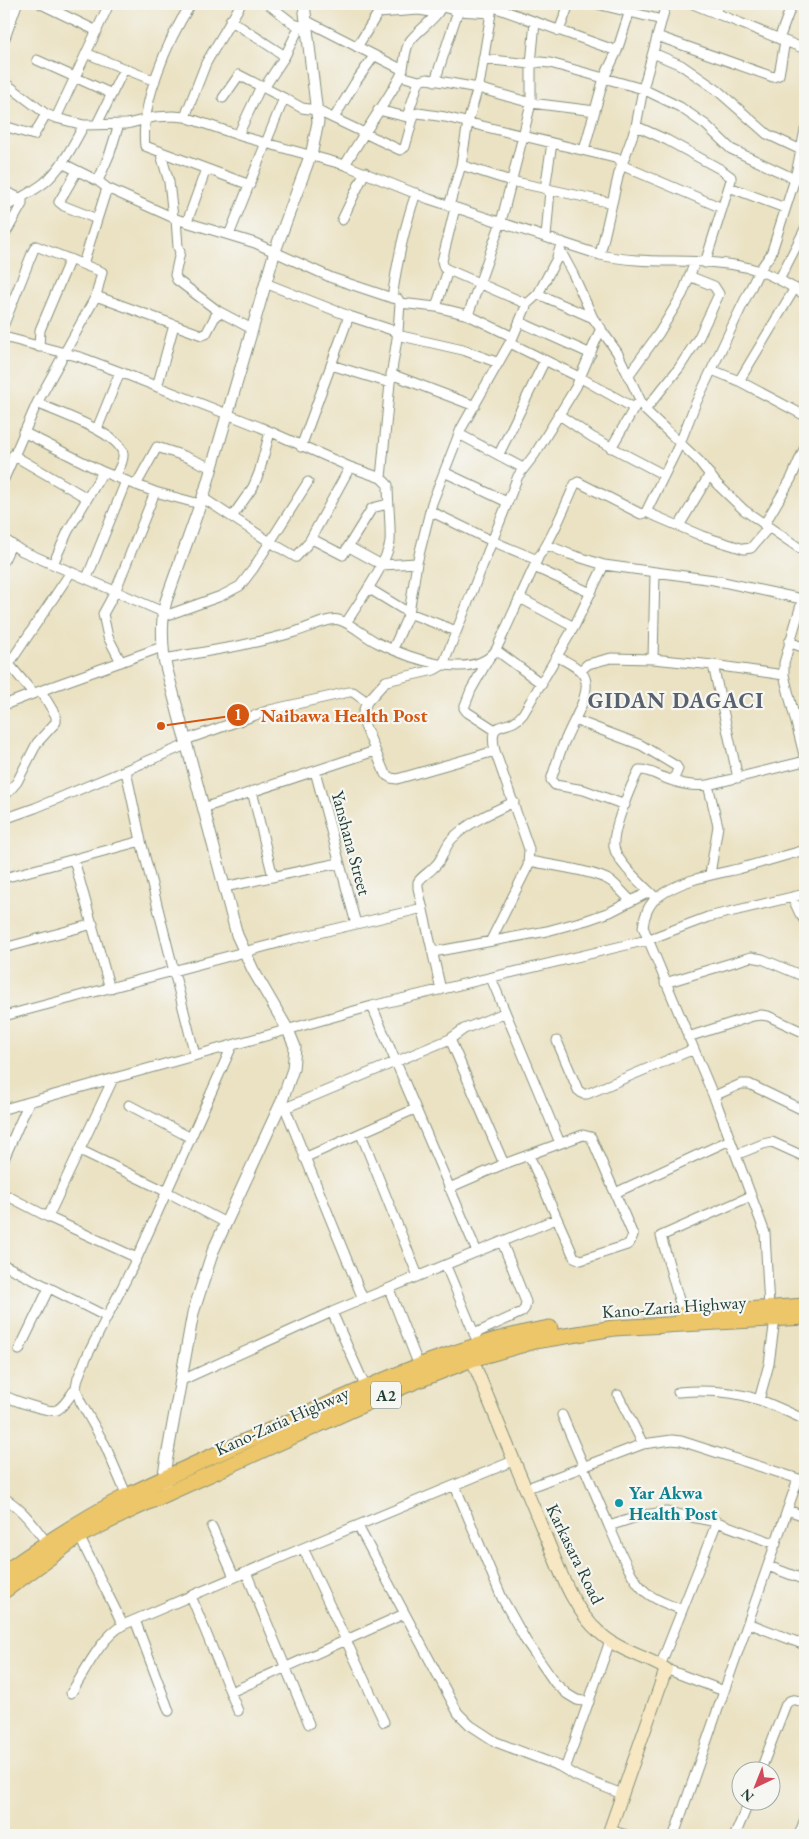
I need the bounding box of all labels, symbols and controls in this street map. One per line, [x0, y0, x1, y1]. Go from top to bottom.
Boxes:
district label: GIDAN DAGACI [588, 686, 764, 715]
callout: Naibawa Health Post [225, 698, 437, 732]
text: Naibawa Health Post [260, 703, 428, 728]
text: 1 [234, 705, 242, 724]
street label: Yanshana Street [326, 788, 377, 898]
street label: Kano-Zaria Highway [601, 1290, 747, 1323]
street label: Kano-Zaria Highway [211, 1381, 353, 1460]
road number: A2 [371, 1382, 401, 1408]
place label: Yar Akwa Health Post [629, 1481, 718, 1525]
marker: Yar Akwa Health Post [613, 1497, 625, 1509]
street label: Karkasara Road [541, 1500, 610, 1608]
north arrow [732, 1762, 782, 1812]
text: N [736, 1785, 757, 1806]

